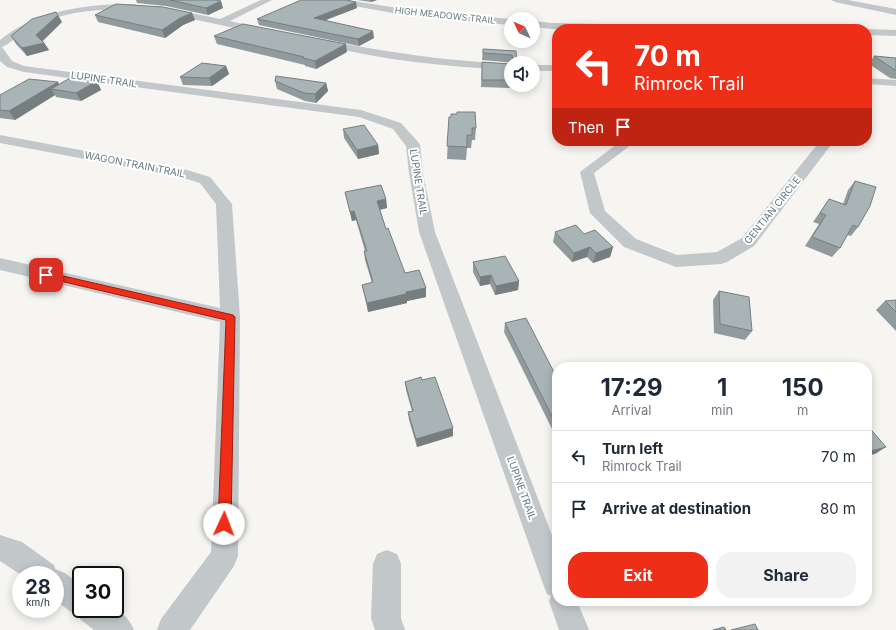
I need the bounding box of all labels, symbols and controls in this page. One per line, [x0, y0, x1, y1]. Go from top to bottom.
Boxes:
street label: HIGH MEADOWS TRAIL [394, 4, 496, 26]
north arrow [504, 12, 540, 48]
map controls [504, 12, 540, 92]
text: 70 m [634, 39, 701, 73]
icon: left [568, 40, 620, 92]
button: sound [504, 56, 540, 92]
street label: LUPINE TRAIL [70, 68, 138, 90]
text: Rimrock Trail [634, 73, 744, 94]
icon: arrive [612, 116, 634, 138]
text: Then [568, 118, 604, 137]
street label: WAGON TRAIN TRAIL [84, 148, 187, 180]
street label: LUPINE TRAIL [408, 148, 430, 216]
street label: GENTIAN CIRCLE [741, 174, 803, 246]
pin [29, 258, 63, 292]
icon: arrive [35, 264, 57, 286]
text: 17:29 [600, 373, 663, 402]
text: 1 [717, 373, 727, 402]
text: 150 [782, 373, 824, 402]
text: Arrival [612, 402, 652, 418]
text: min [711, 402, 733, 418]
text: m [797, 402, 808, 418]
text: Turn left [602, 439, 663, 458]
icon: left [568, 446, 590, 468]
text: 70 m [821, 447, 856, 466]
street label: LUPINE TRAIL [505, 455, 539, 522]
text: Rimrock Trail [602, 458, 682, 474]
icon: arrive [568, 498, 590, 520]
text: Arrive at destination [602, 499, 751, 518]
text: 80 m [820, 499, 856, 518]
position arrow [203, 503, 245, 545]
button: Exit [568, 552, 708, 598]
button: Share [716, 552, 856, 598]
speed limit sign: 30 [72, 566, 124, 618]
text: 28 [25, 575, 51, 599]
text: km/h [26, 596, 50, 608]

